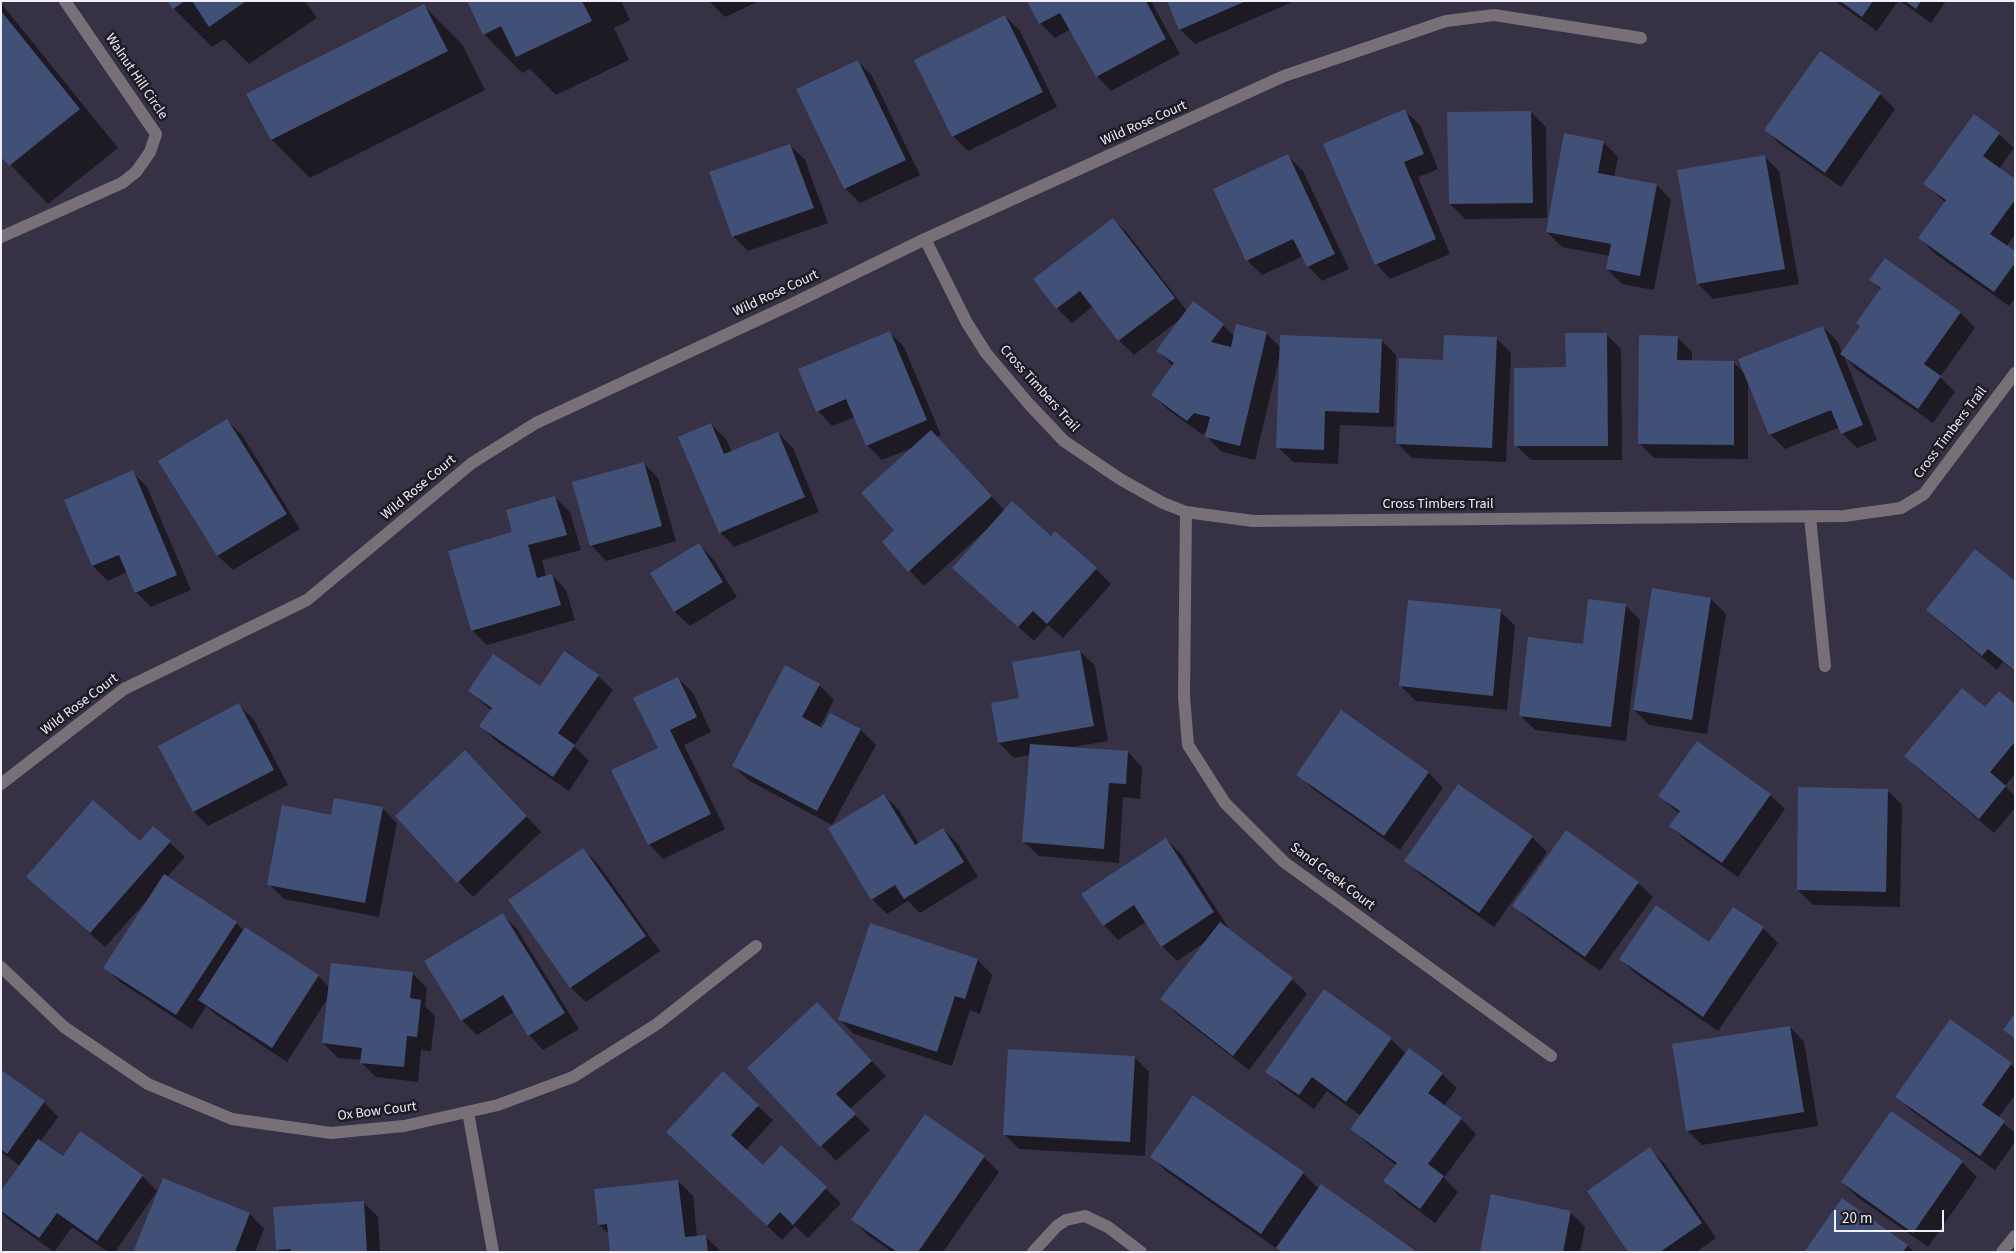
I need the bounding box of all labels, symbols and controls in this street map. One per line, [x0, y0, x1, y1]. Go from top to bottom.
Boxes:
street label: Walnut Hill Circle [101, 31, 171, 123]
street label: Wild Rose Court [1098, 98, 1190, 150]
street label: Wild Rose Court [731, 267, 821, 321]
street label: Cross Timbers Trail [996, 342, 1082, 436]
street label: Cross Timbers Trail [1911, 384, 1991, 482]
street label: Wild Rose Court [378, 452, 460, 524]
street label: Cross Timbers Trail [1383, 497, 1493, 513]
street label: Wild Rose Court [38, 670, 122, 740]
street label: Sand Creek Court [1286, 840, 1378, 914]
street label: Ox Bow Court [336, 1099, 418, 1125]
scale bar [1836, 1200, 1946, 1232]
text: 20 m [1842, 1208, 1872, 1229]

